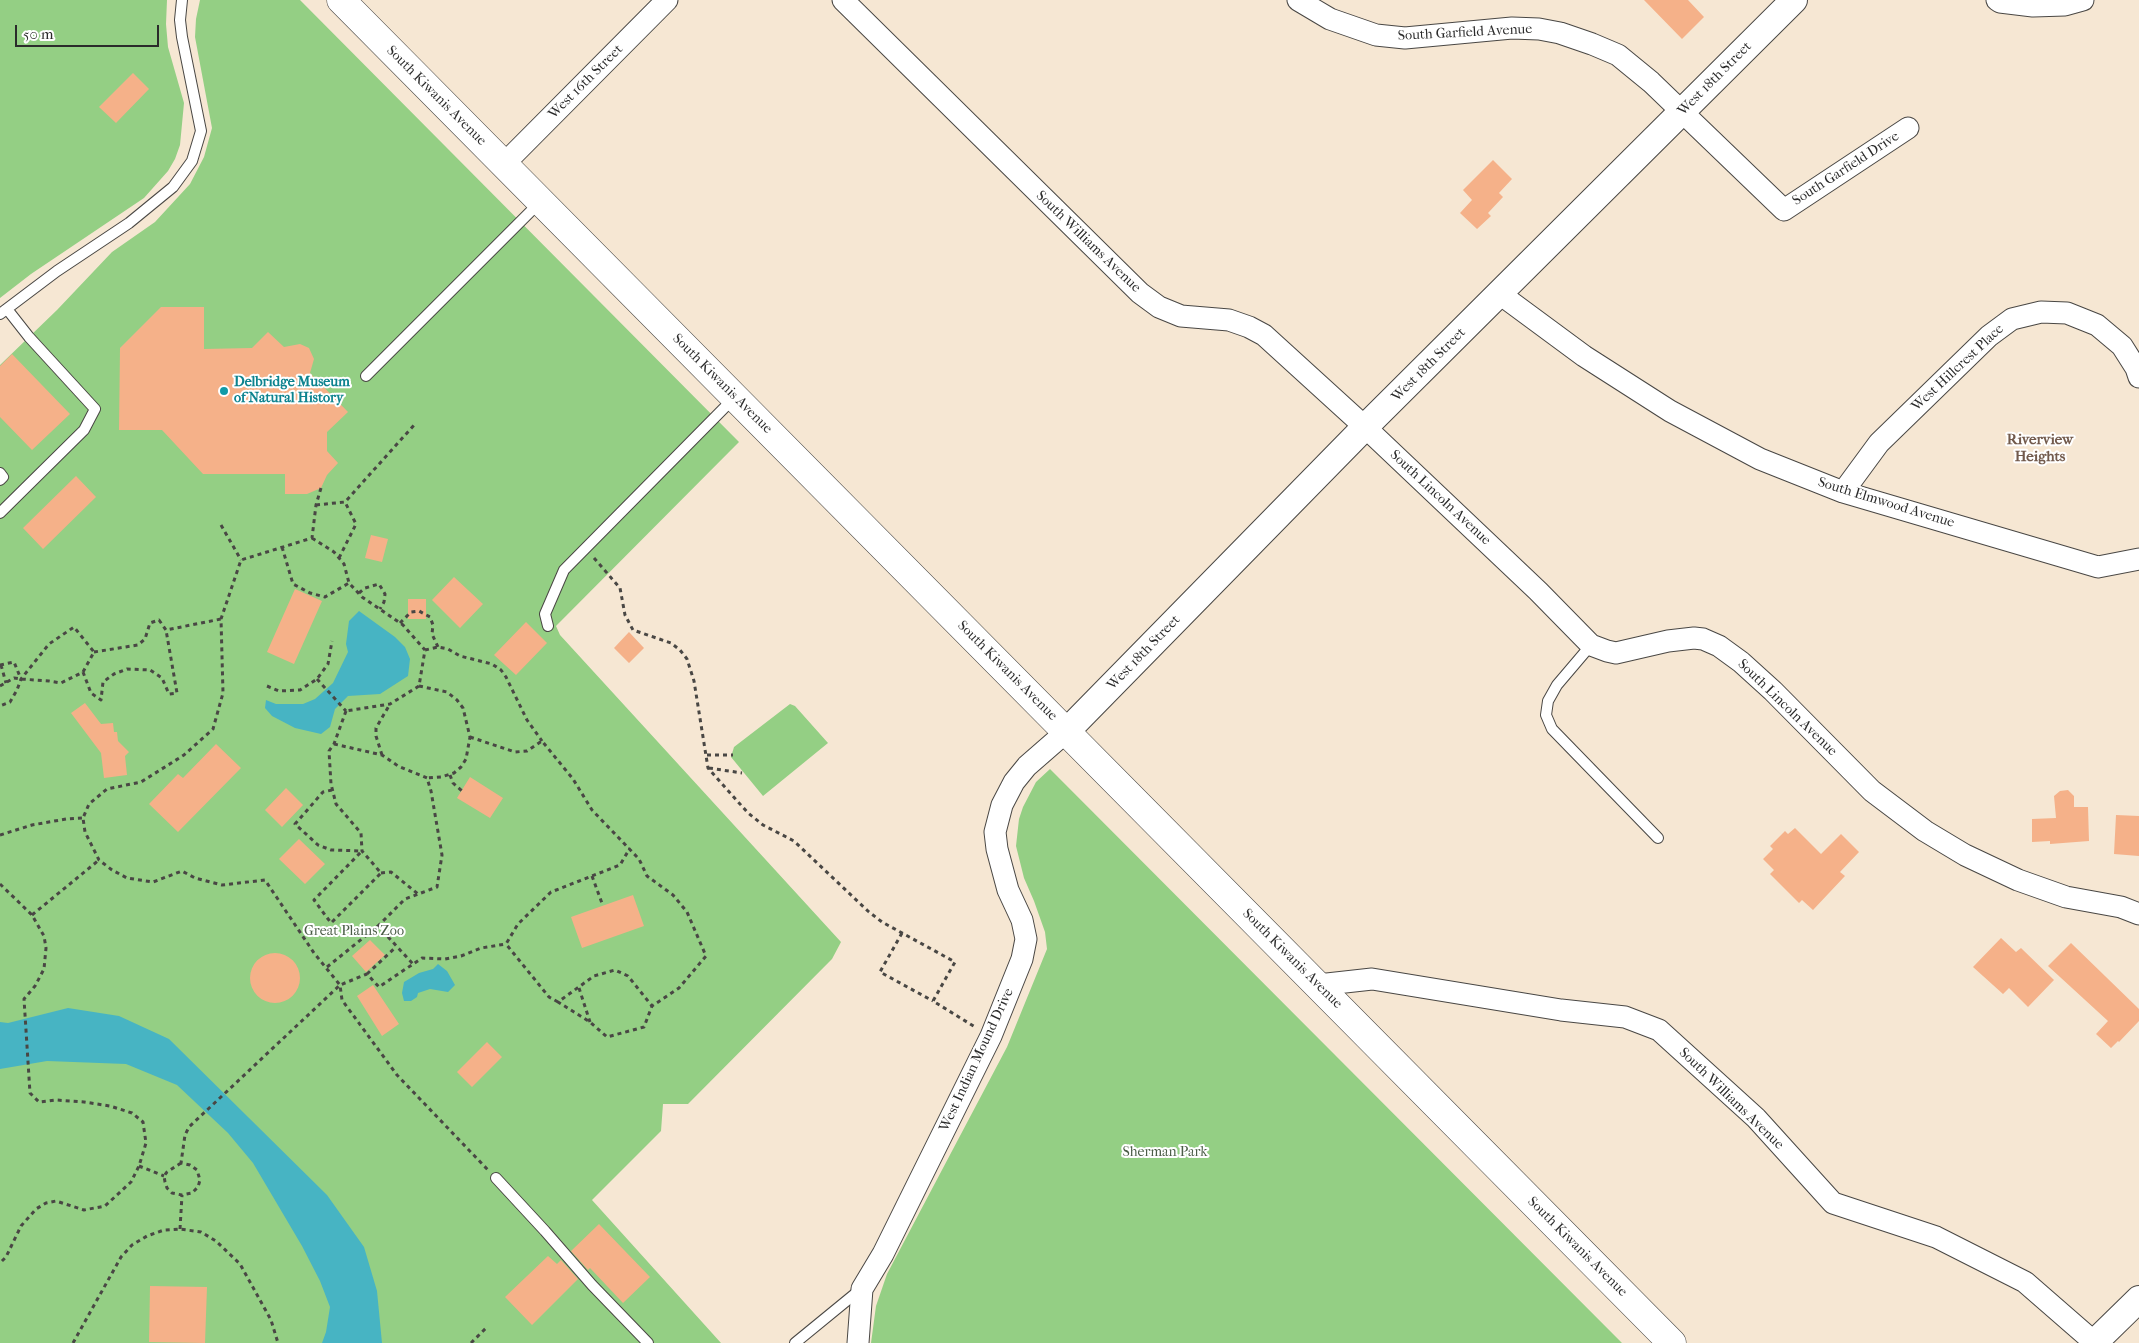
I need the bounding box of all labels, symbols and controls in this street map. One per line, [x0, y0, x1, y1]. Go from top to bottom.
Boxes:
scale bar [18, 15, 161, 47]
street label: South Garfield Avenue [1397, 21, 1533, 45]
text: 50 m [23, 25, 53, 43]
street label: West 18th Street [1675, 39, 1755, 119]
street label: West 16th Street [545, 41, 627, 123]
street label: South Kiwanis Avenue [383, 43, 489, 149]
street label: South Garfield Drive [1790, 128, 1902, 210]
street label: South Williams Avenue [1032, 188, 1144, 296]
street label: West Hillcrest Place [1908, 321, 2008, 415]
street label: West 18th Street [1389, 325, 1469, 405]
street label: South Kiwanis Avenue [669, 331, 775, 437]
place label: Delbridge Museum of Natural History [234, 375, 350, 408]
marker: Delbridge Museum of Natural History [218, 385, 230, 397]
district label: Riverview Heights [2007, 431, 2073, 466]
street label: South Lincoln Avenue [1386, 447, 1494, 549]
street label: South Elmwood Avenue [1816, 474, 1956, 532]
street label: West 18th Street [1104, 612, 1184, 694]
street label: South Kiwanis Avenue [954, 618, 1060, 724]
street label: South Lincoln Avenue [1734, 656, 1840, 760]
street label: South Kiwanis Avenue [1239, 906, 1345, 1012]
park label: Great Plains Zoo [304, 924, 404, 940]
street label: West Indian Mound Drive [936, 986, 1018, 1134]
street label: South Williams Avenue [1675, 1045, 1787, 1153]
park label: Sherman Park [1123, 1145, 1207, 1161]
street label: South Kiwanis Avenue [1524, 1194, 1630, 1300]

